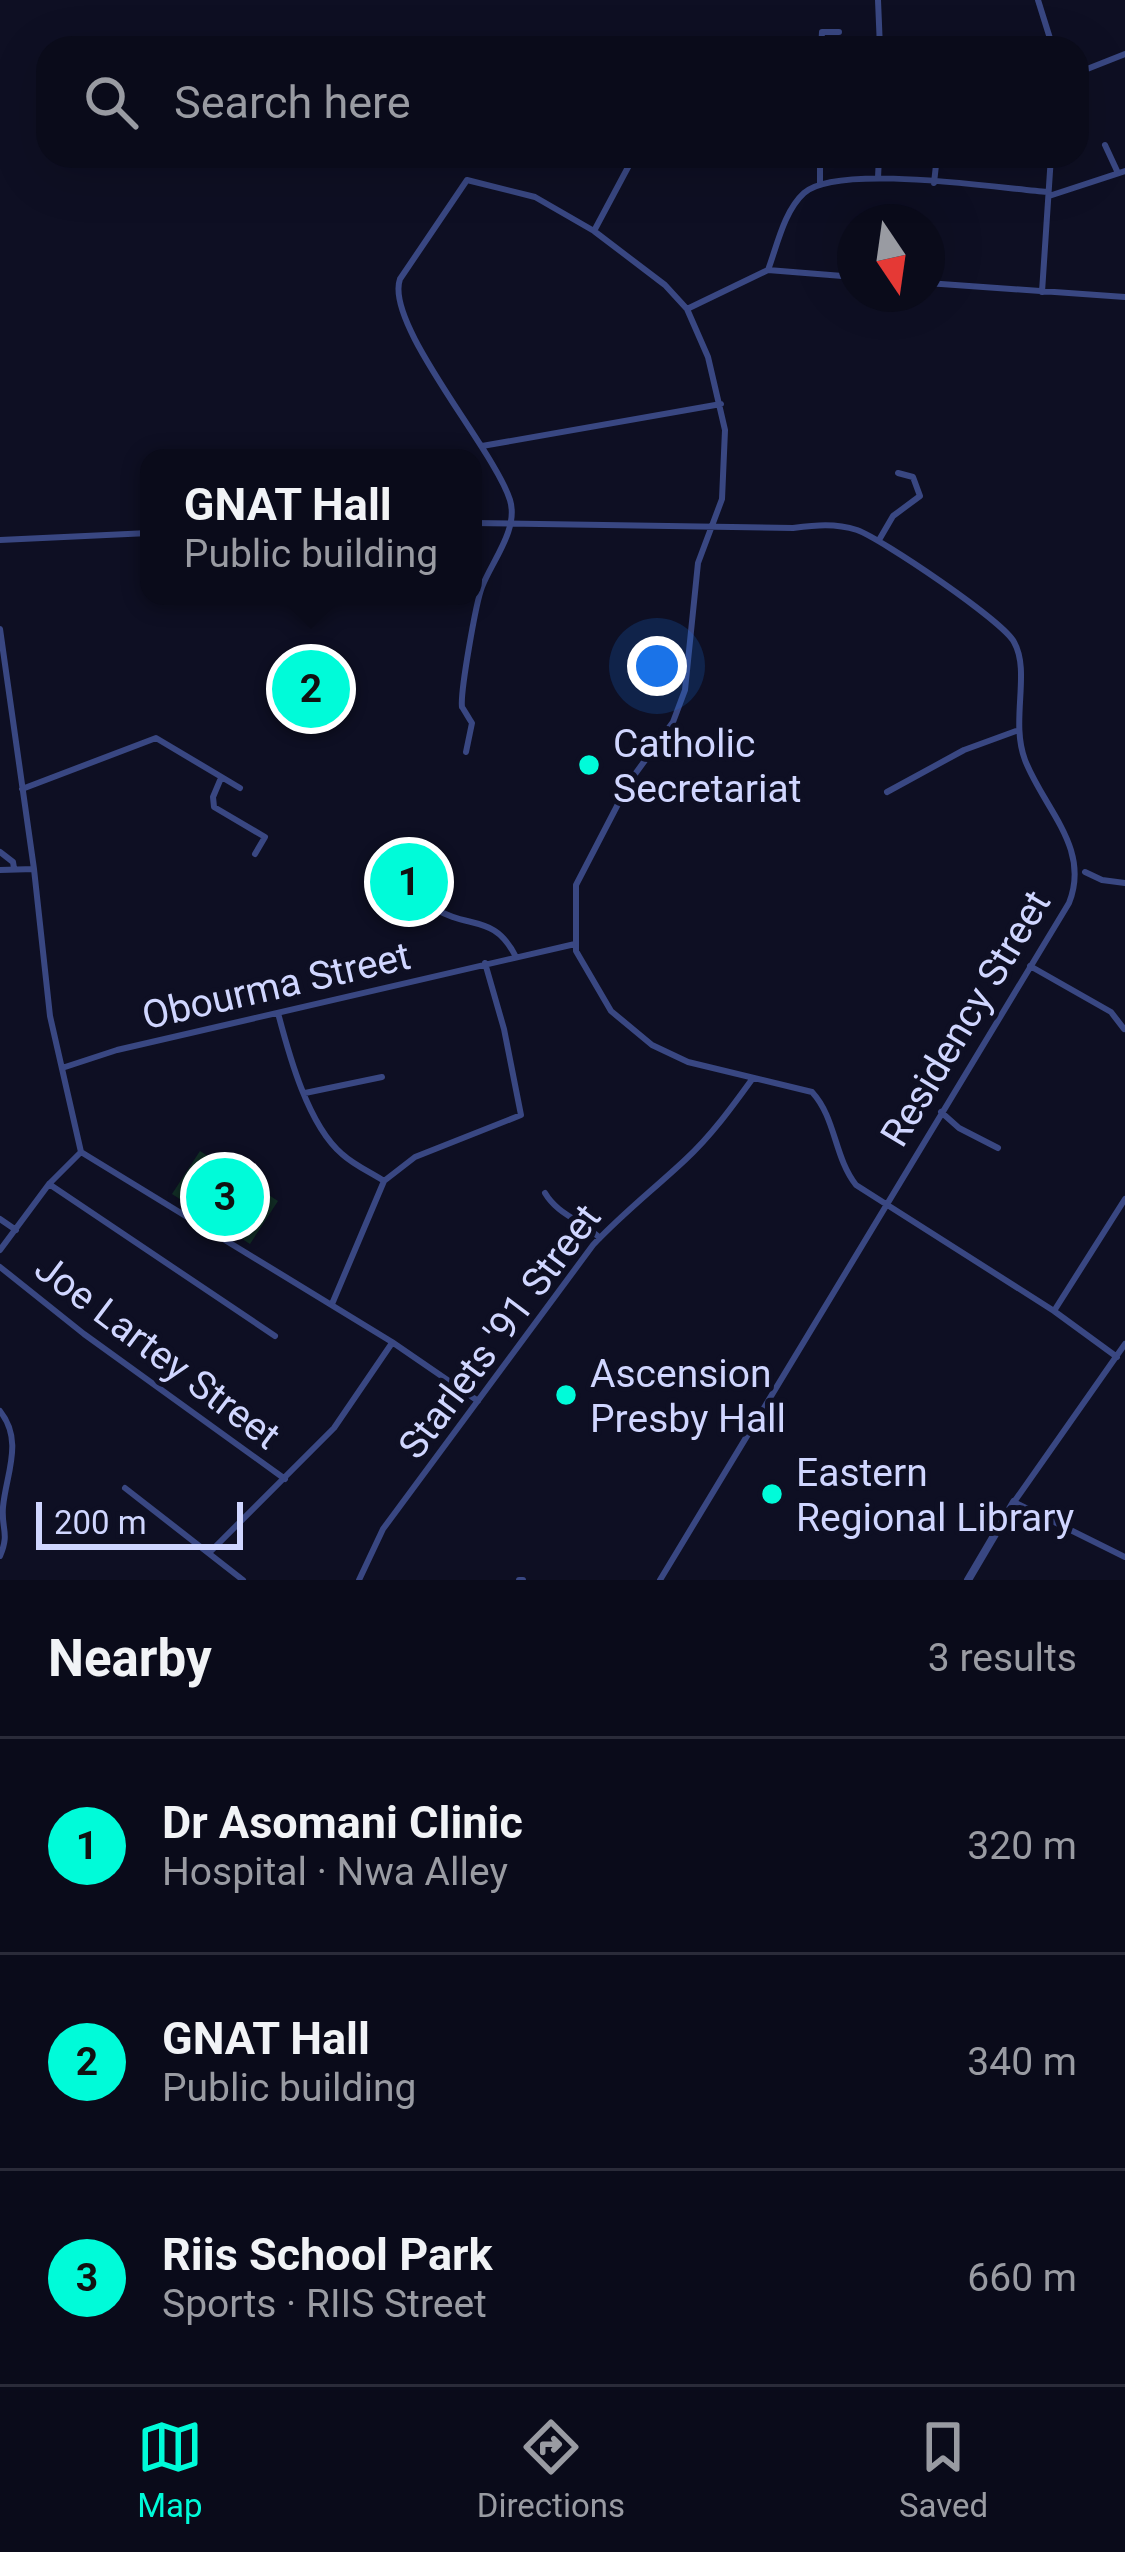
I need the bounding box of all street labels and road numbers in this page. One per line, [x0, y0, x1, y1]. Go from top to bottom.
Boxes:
street label: Residency Street [871, 882, 1060, 1155]
street label: Obourma Street [138, 933, 415, 1039]
street label: Starlets '91 Street [389, 1195, 610, 1468]
street label: Joe Lartey Street [26, 1245, 289, 1459]

